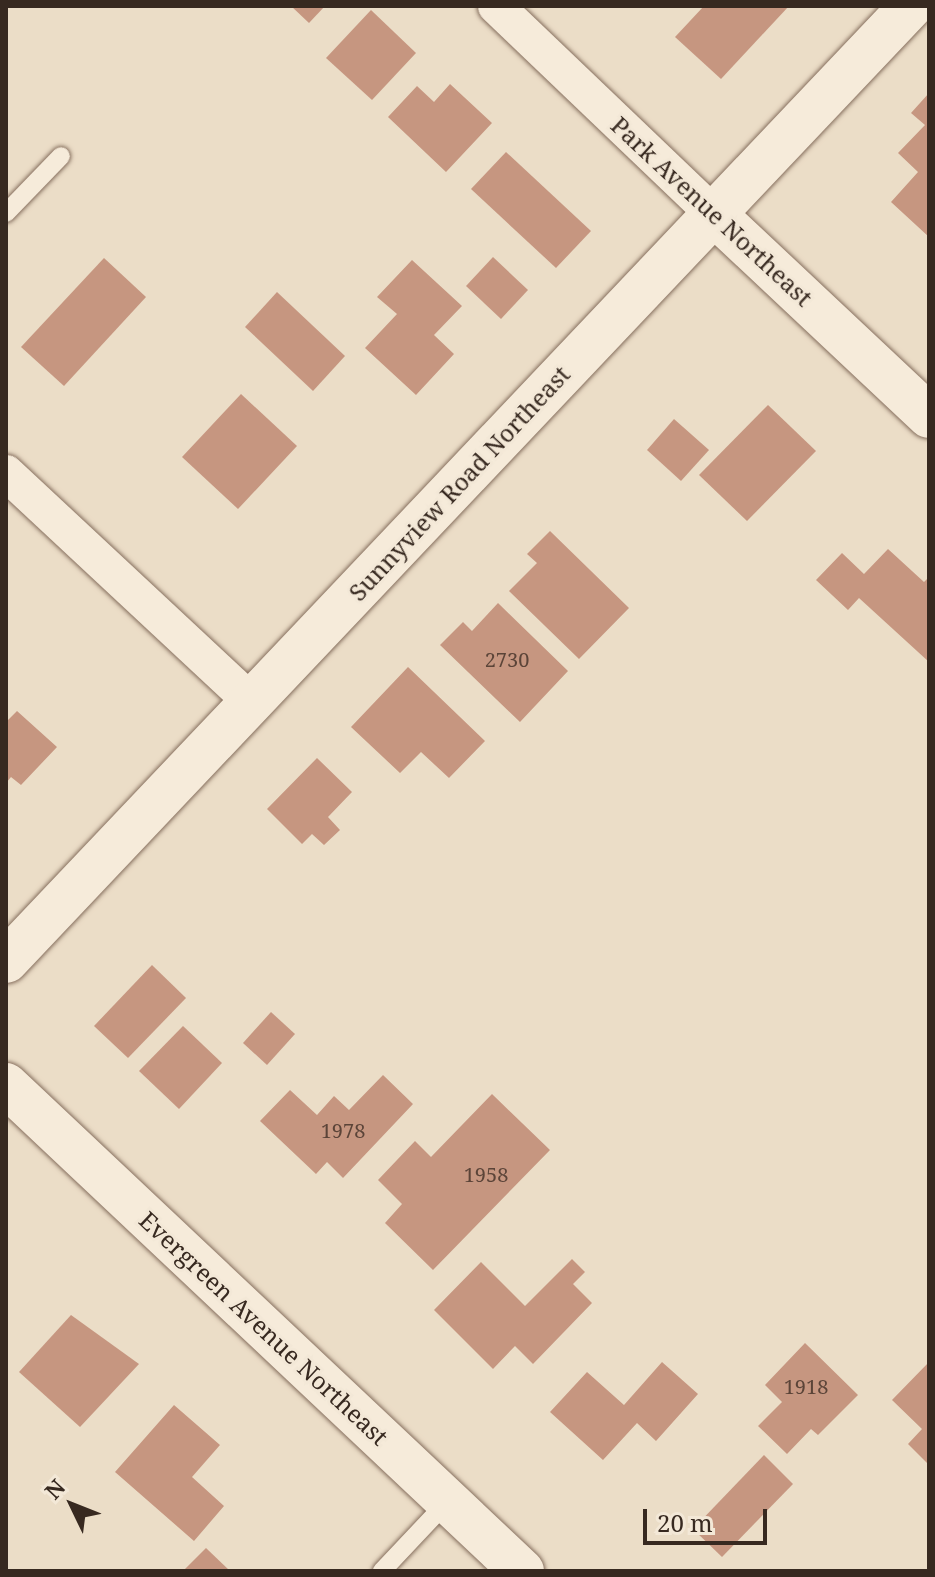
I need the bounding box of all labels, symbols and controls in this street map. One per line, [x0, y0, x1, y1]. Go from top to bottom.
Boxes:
street label: Park Avenue Northeast [606, 110, 818, 312]
street label: Sunnyview Road Northeast [343, 360, 575, 606]
house number: 2730 [485, 647, 529, 671]
house number: 1978 [321, 1118, 365, 1142]
house number: 1958 [464, 1162, 508, 1186]
street label: Evergreen Avenue Northeast [134, 1205, 394, 1451]
house number: 1918 [784, 1374, 828, 1398]
north arrow [32, 1465, 112, 1545]
text: N [38, 1472, 71, 1505]
scale bar [647, 1493, 771, 1543]
text: 20 m [657, 1506, 713, 1539]

